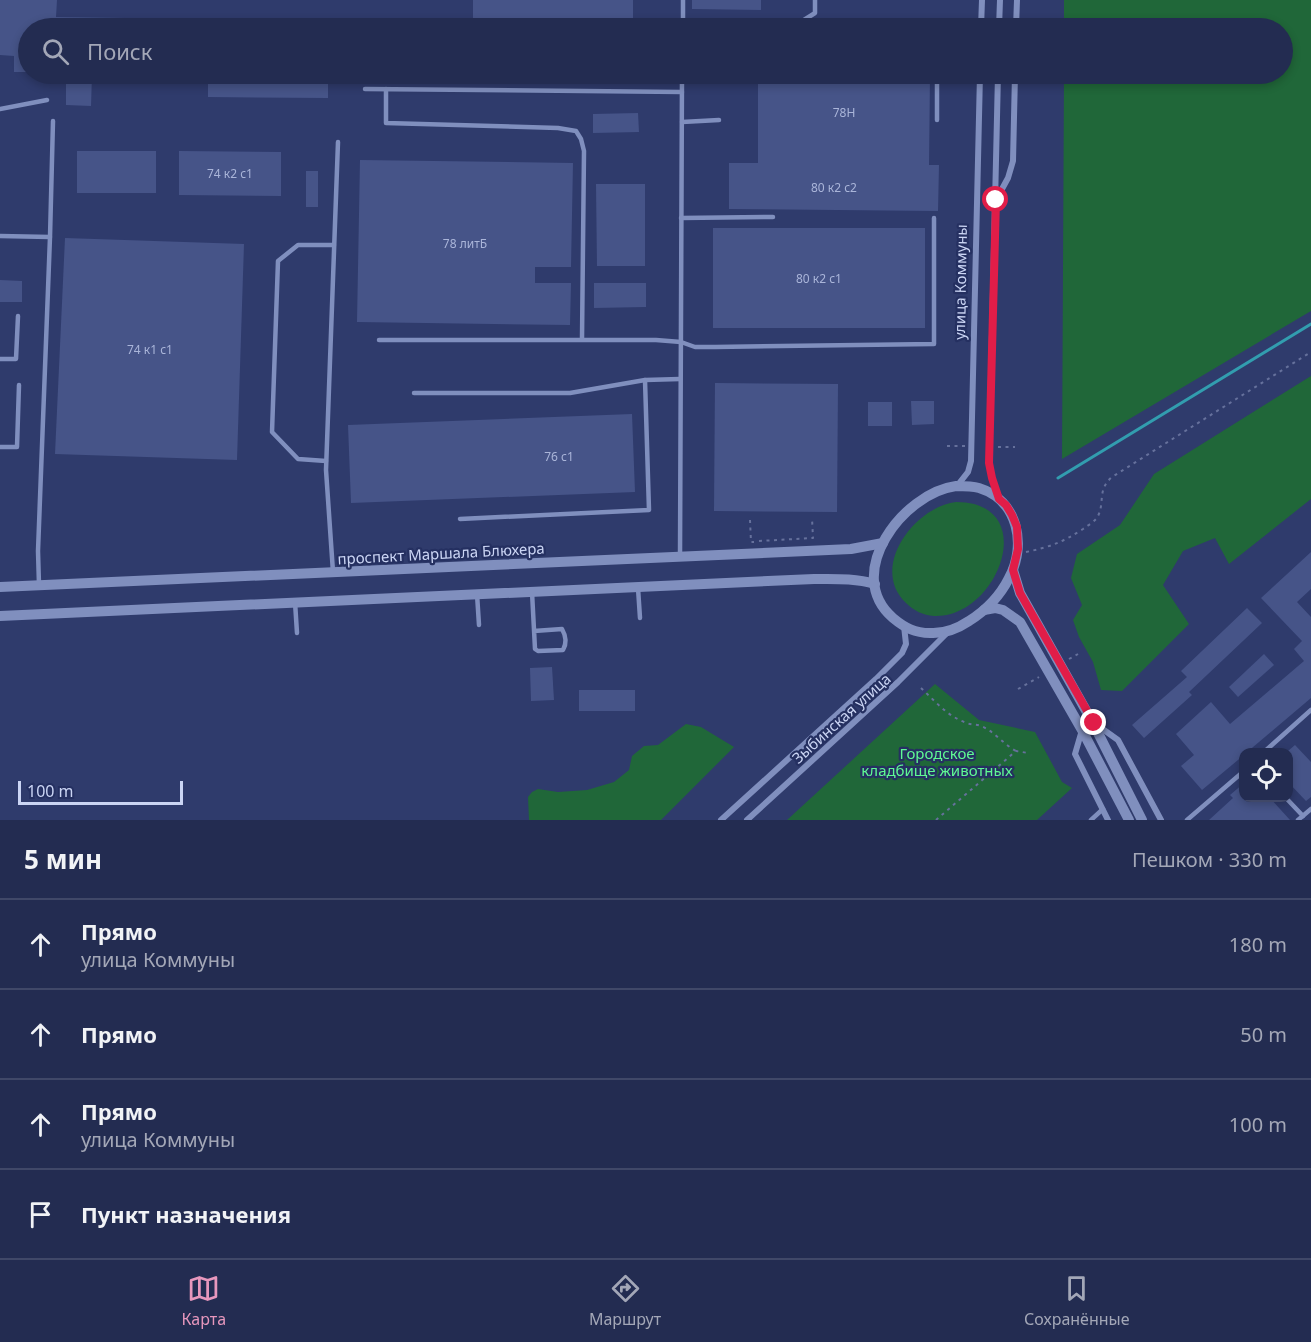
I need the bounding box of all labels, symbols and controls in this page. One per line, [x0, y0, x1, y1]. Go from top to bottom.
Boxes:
search box [18, 18, 1293, 84]
icon: search [39, 35, 72, 68]
text: Поиск [87, 36, 152, 66]
house number: 78Н [833, 104, 855, 121]
house number: 74 к2 с1 [207, 165, 253, 182]
house number: 80 к2 с2 [811, 179, 857, 196]
route start [982, 186, 1008, 212]
street label: улица Коммуны [949, 224, 971, 340]
house number: 78 литБ [443, 235, 487, 252]
house number: 80 к2 с1 [796, 270, 842, 287]
house number: 74 к1 с1 [127, 341, 173, 358]
house number: 76 с1 [544, 448, 574, 465]
street label: проспект Маршала Блюхера [337, 538, 545, 568]
street label: Зыбинская улица [787, 668, 895, 768]
route end [1080, 709, 1106, 735]
park label: Городское кладбище животных [861, 743, 1013, 780]
map controls [1239, 748, 1293, 802]
button: locate [1239, 748, 1293, 802]
scale bar [18, 778, 183, 806]
text: 100 m [27, 780, 74, 802]
text: 5 мин [24, 841, 102, 877]
text: Пешком · 330 m [1132, 846, 1287, 873]
text: Прямо [81, 916, 157, 946]
icon: ahead [24, 928, 57, 961]
text: 180 m [1229, 931, 1287, 958]
text: улица Коммуны [81, 946, 235, 973]
icon: ahead [24, 1018, 57, 1051]
text: Прямо [81, 1019, 157, 1049]
text: 50 m [1240, 1021, 1287, 1048]
text: Прямо [81, 1096, 157, 1126]
icon: ahead [24, 1108, 57, 1141]
text: 100 m [1229, 1111, 1287, 1138]
text: улица Коммуны [81, 1126, 235, 1153]
icon: arrive [24, 1198, 57, 1231]
text: Пункт назначения [81, 1199, 291, 1229]
tab: Карта [181, 1272, 226, 1330]
tab: Маршрут [589, 1272, 661, 1330]
tab: Сохранённые [1024, 1272, 1130, 1330]

